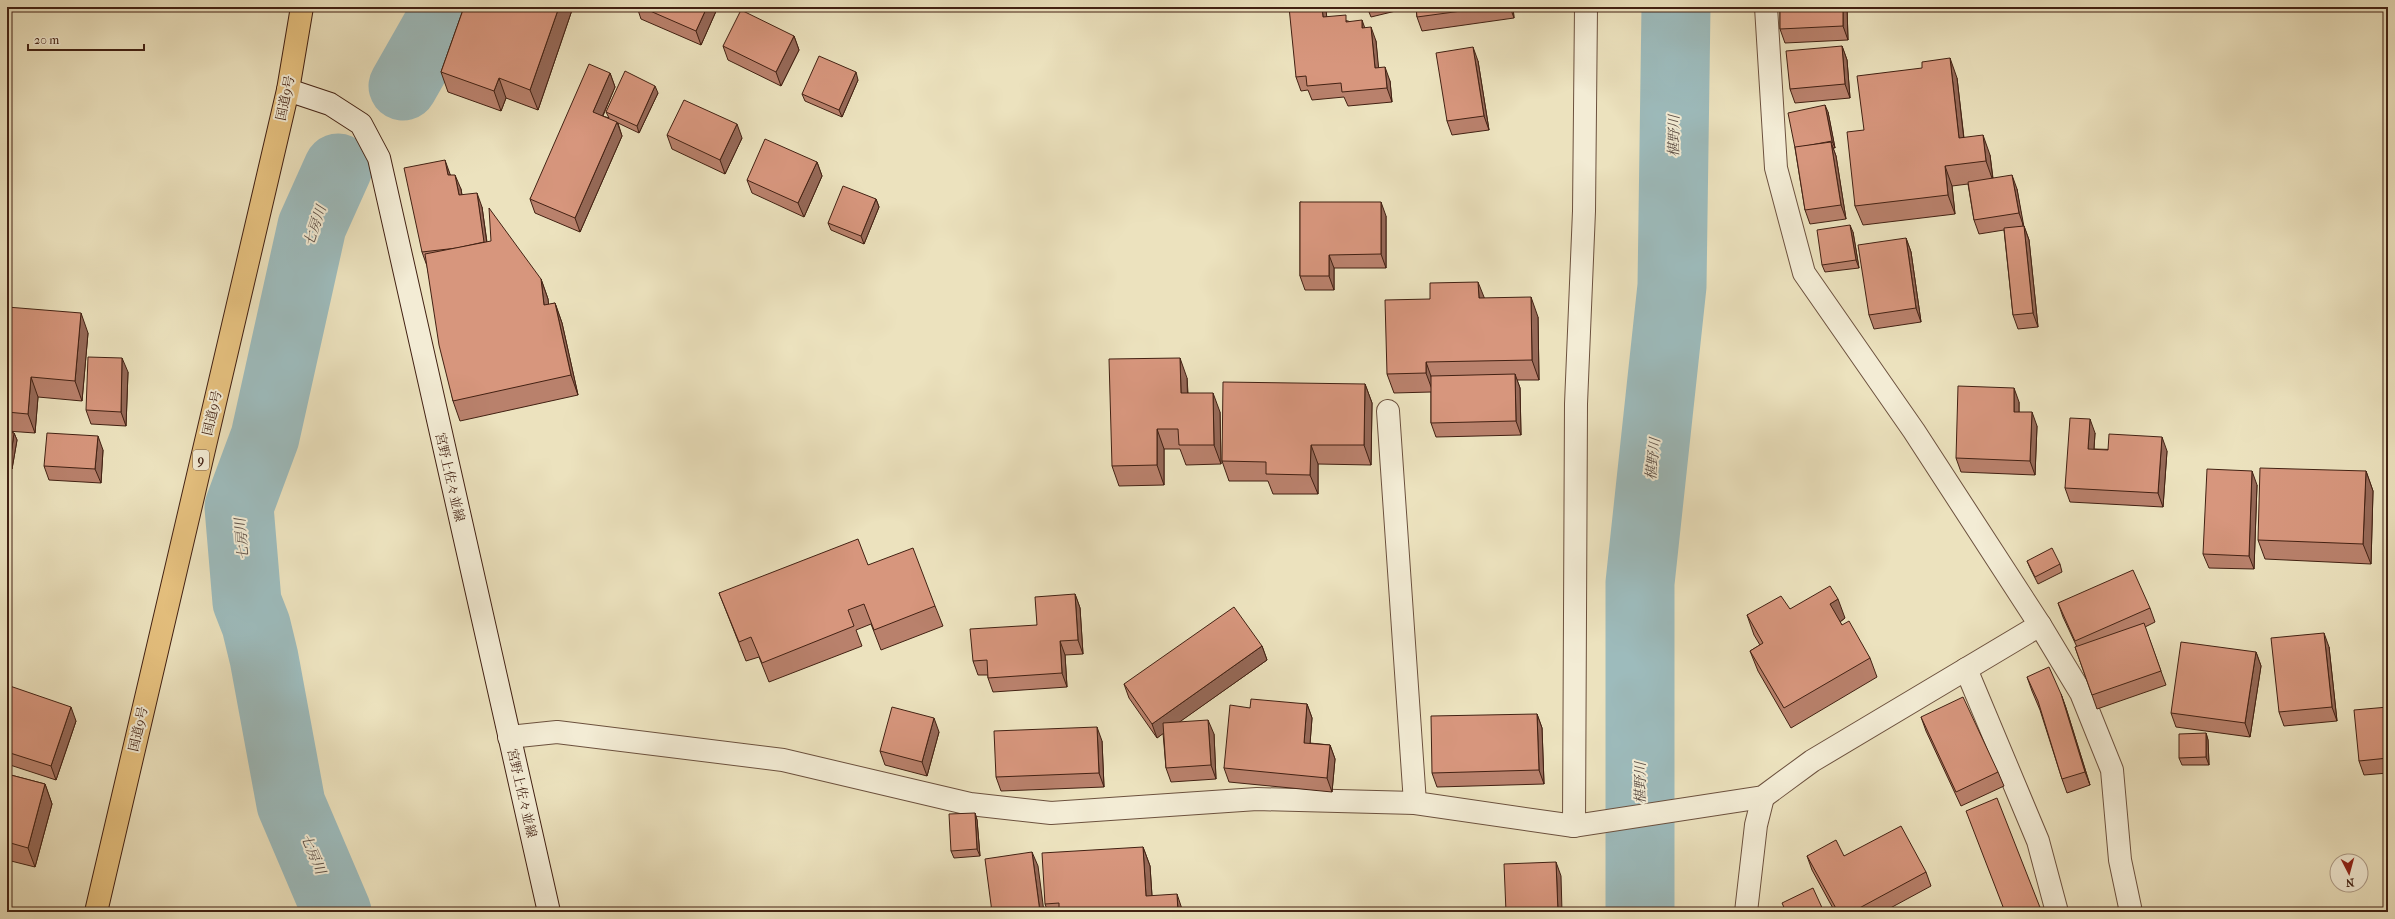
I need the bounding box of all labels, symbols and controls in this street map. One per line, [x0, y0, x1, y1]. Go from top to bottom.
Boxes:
scale bar [28, 26, 144, 52]
text: 20 m [34, 33, 59, 47]
street label: 国道9号 [273, 74, 297, 122]
water label: 椹野川 [1665, 113, 1683, 157]
water label: 七房川 [300, 201, 331, 249]
street label: 国道9号 [200, 389, 224, 437]
street label: 宮野上佐々並線 [432, 431, 468, 523]
water label: 椹野川 [1642, 435, 1664, 481]
road number: 9 [193, 450, 209, 470]
water label: 七房川 [232, 515, 252, 561]
street label: 国道9号 [126, 705, 150, 753]
street label: 宮野上佐々並線 [504, 747, 540, 839]
water label: 椹野川 [1632, 760, 1649, 804]
water label: 七房川 [297, 831, 330, 878]
north arrow [2329, 853, 2369, 893]
text: N [2345, 876, 2355, 889]

